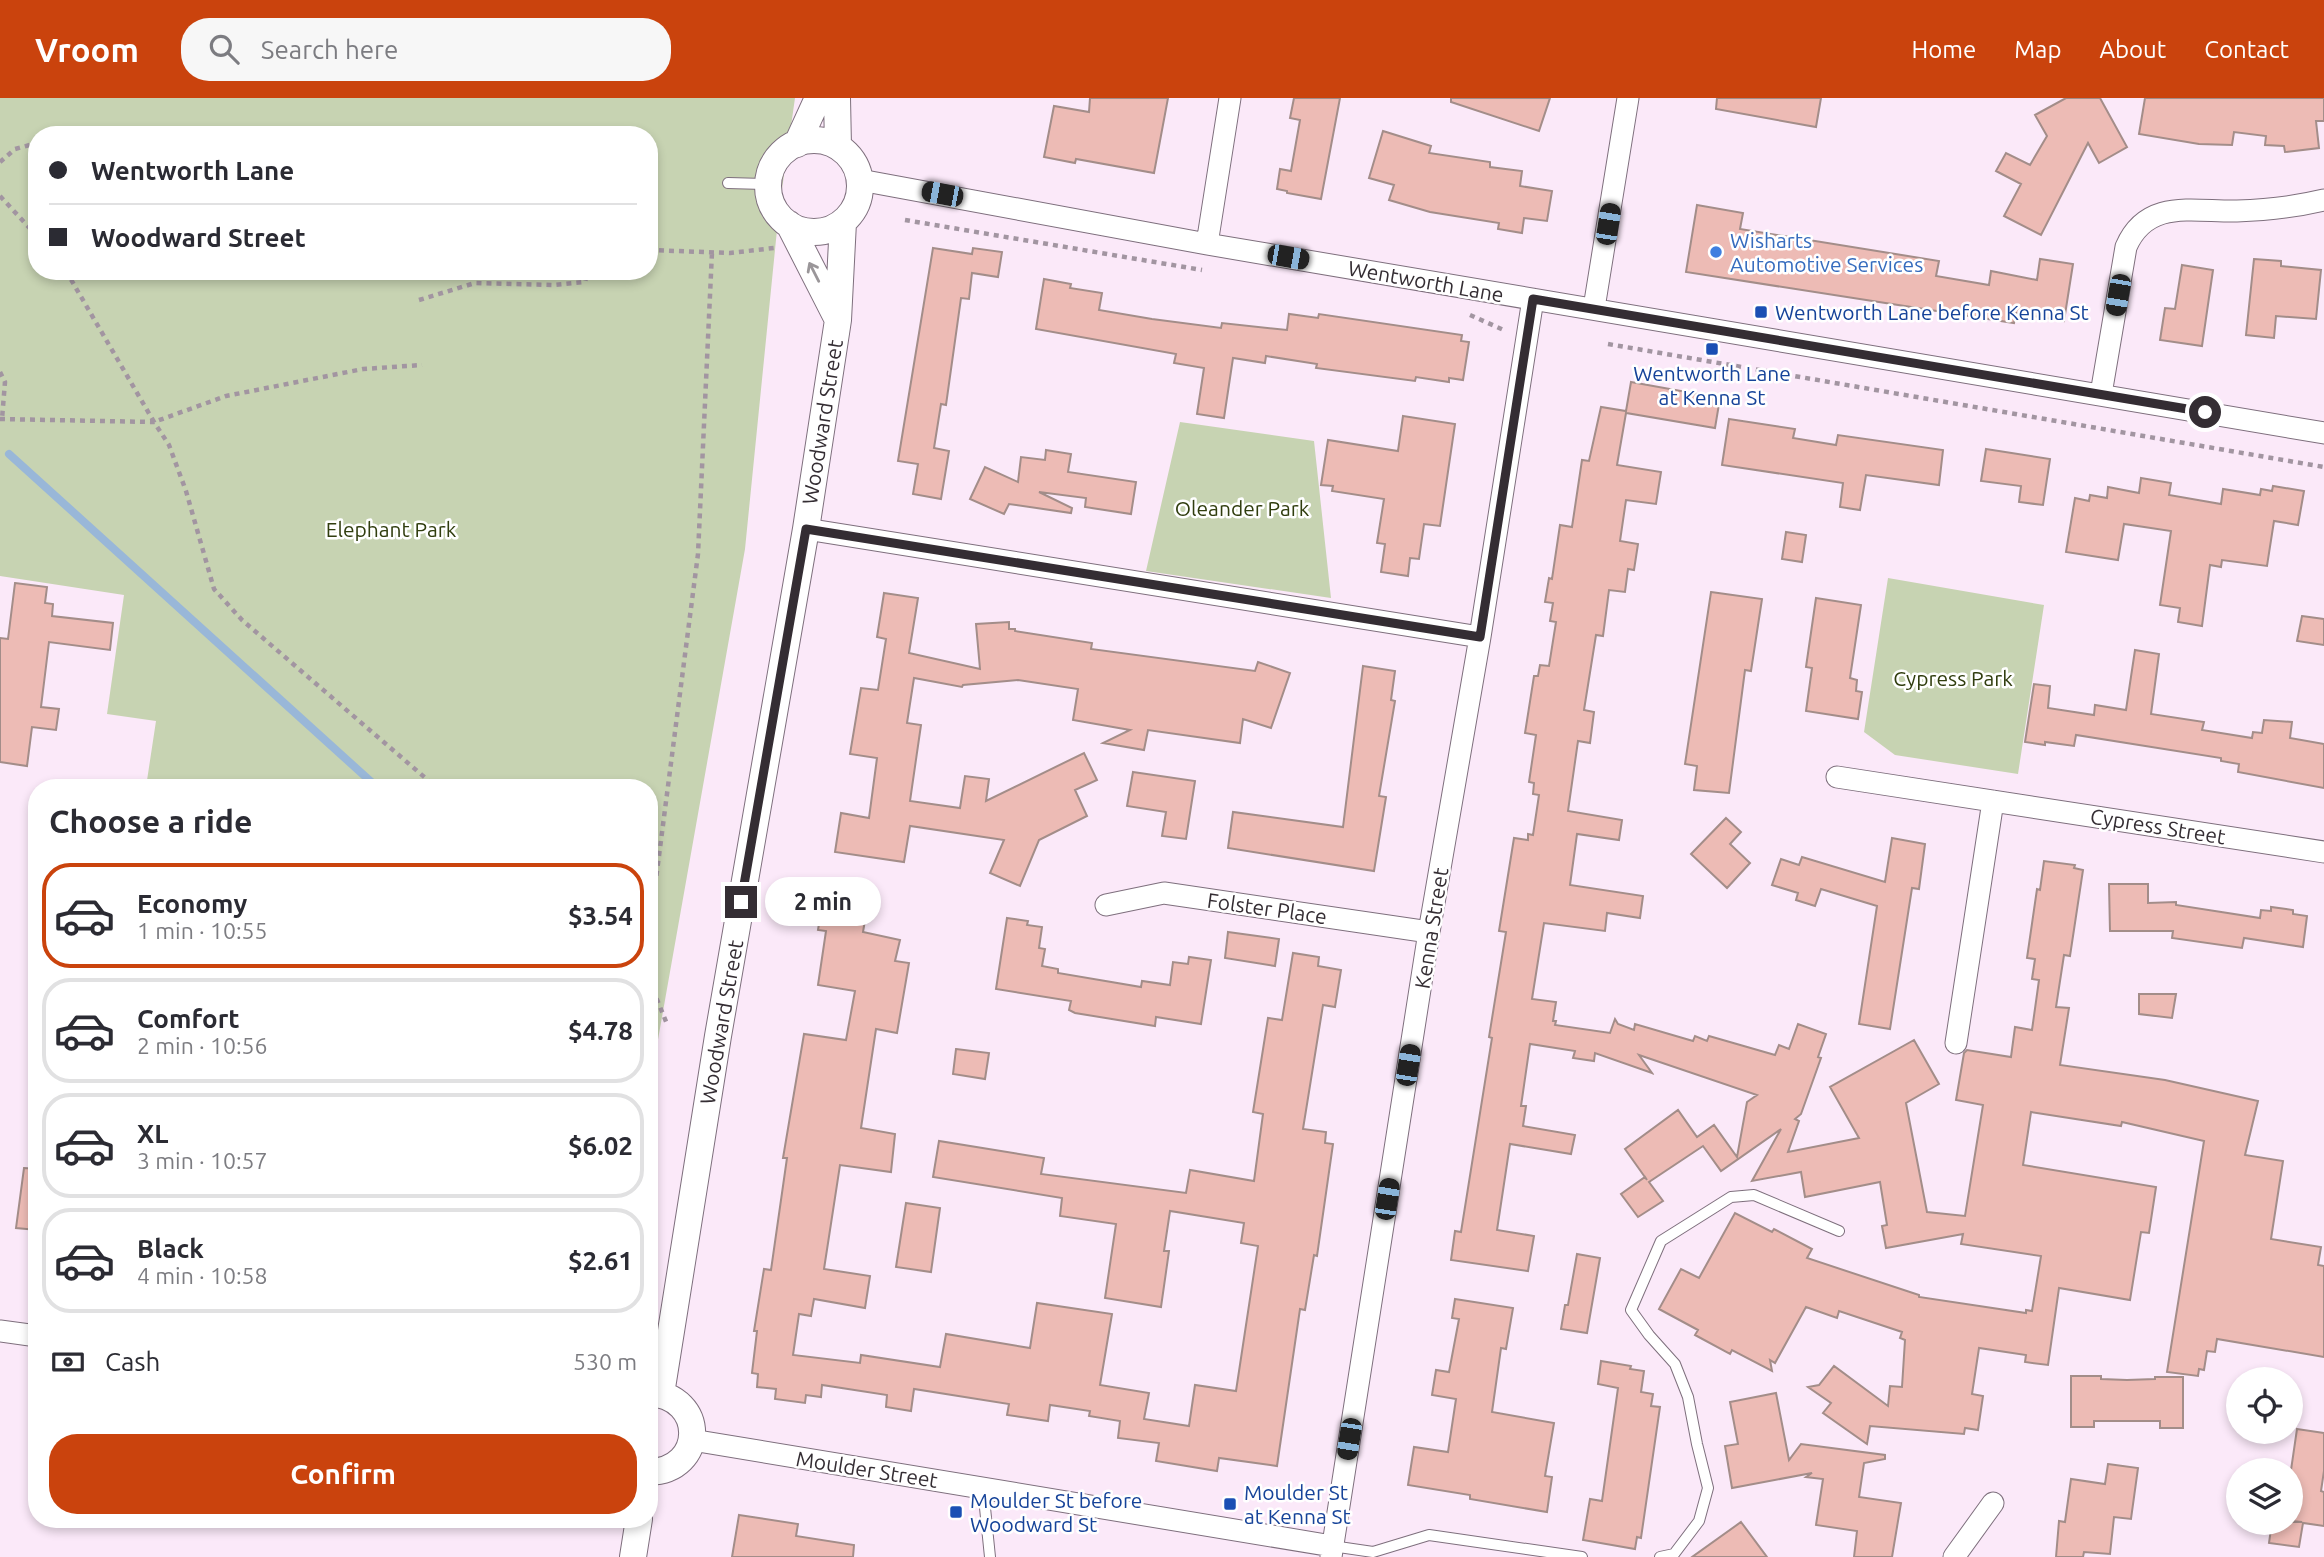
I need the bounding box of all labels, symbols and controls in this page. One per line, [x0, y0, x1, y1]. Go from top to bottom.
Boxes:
search box [181, 18, 671, 81]
icon: search [205, 30, 243, 68]
text: Vroom [35, 31, 139, 68]
text: Search here [261, 35, 398, 64]
text: Home [1911, 36, 1976, 63]
text: Map [2014, 36, 2061, 63]
text: About [2099, 36, 2166, 63]
text: Contact [2204, 36, 2289, 63]
text: Wentworth Lane [91, 156, 294, 185]
car [920, 180, 965, 208]
car [1595, 202, 1622, 246]
text: Woodward Street [91, 223, 306, 252]
place label: Wisharts Automotive Services [1730, 228, 1923, 276]
car [1266, 243, 1311, 271]
marker: Wisharts Automotive Services [1708, 244, 1724, 260]
street label: Wentworth Lane [1346, 255, 1506, 307]
one-way arrow [806, 262, 820, 283]
car [2105, 272, 2132, 318]
place label: Wentworth Lane before Kenna St [1775, 300, 2089, 324]
marker: Wentworth Lane before Kenna St [1753, 304, 1769, 320]
street label: Woodward Street [797, 338, 847, 506]
marker: Wentworth Lane at Kenna St [1704, 341, 1720, 357]
place label: Wentworth Lane at Kenna St [1633, 361, 1791, 409]
route start [2189, 396, 2221, 428]
park label: Oleander Park [1175, 496, 1310, 520]
park label: Elephant Park [326, 517, 457, 541]
park label: Cypress Park [1893, 666, 2013, 690]
text: Choose a ride [49, 803, 252, 839]
street label: Cypress Street [2089, 803, 2227, 849]
street label: Kenna Street [1410, 866, 1452, 990]
callout: 2 min [766, 878, 881, 926]
icon: car [53, 884, 116, 947]
route end [725, 886, 757, 918]
street label: Folster Place [1206, 888, 1328, 928]
text: Economy [137, 889, 247, 918]
text: 2 min [794, 889, 852, 914]
text: $3.54 [568, 901, 633, 930]
text: 1 min · 10:55 [137, 918, 268, 943]
street label: Woodward Street [695, 938, 747, 1106]
icon: car [53, 999, 116, 1062]
text: Comfort [137, 1004, 240, 1033]
text: $4.78 [568, 1016, 633, 1045]
text: 2 min · 10:56 [137, 1033, 268, 1058]
car [1395, 1043, 1422, 1087]
icon: car [53, 1114, 116, 1177]
text: XL [137, 1119, 168, 1148]
text: $6.02 [568, 1131, 633, 1160]
text: 3 min · 10:57 [137, 1148, 268, 1173]
car [1374, 1177, 1401, 1221]
icon: car [53, 1229, 116, 1292]
text: Black [137, 1234, 204, 1263]
text: $2.61 [568, 1246, 633, 1275]
text: 4 min · 10:58 [137, 1263, 268, 1288]
icon: cash [49, 1343, 87, 1381]
text: Cash [105, 1347, 160, 1376]
text: 530 m [573, 1349, 637, 1374]
map controls [2226, 1367, 2303, 1535]
button: locate [2226, 1367, 2303, 1444]
car [1336, 1417, 1363, 1461]
button: Confirm [49, 1434, 637, 1514]
street label: Moulder Street [794, 1446, 940, 1492]
button: layers [2226, 1458, 2303, 1535]
place label: Moulder St at Kenna St [1244, 1480, 1351, 1528]
place label: Moulder St before Woodward St [970, 1488, 1142, 1536]
marker: Moulder St at Kenna St [1222, 1496, 1238, 1512]
marker: Moulder St before Woodward St [948, 1504, 964, 1520]

